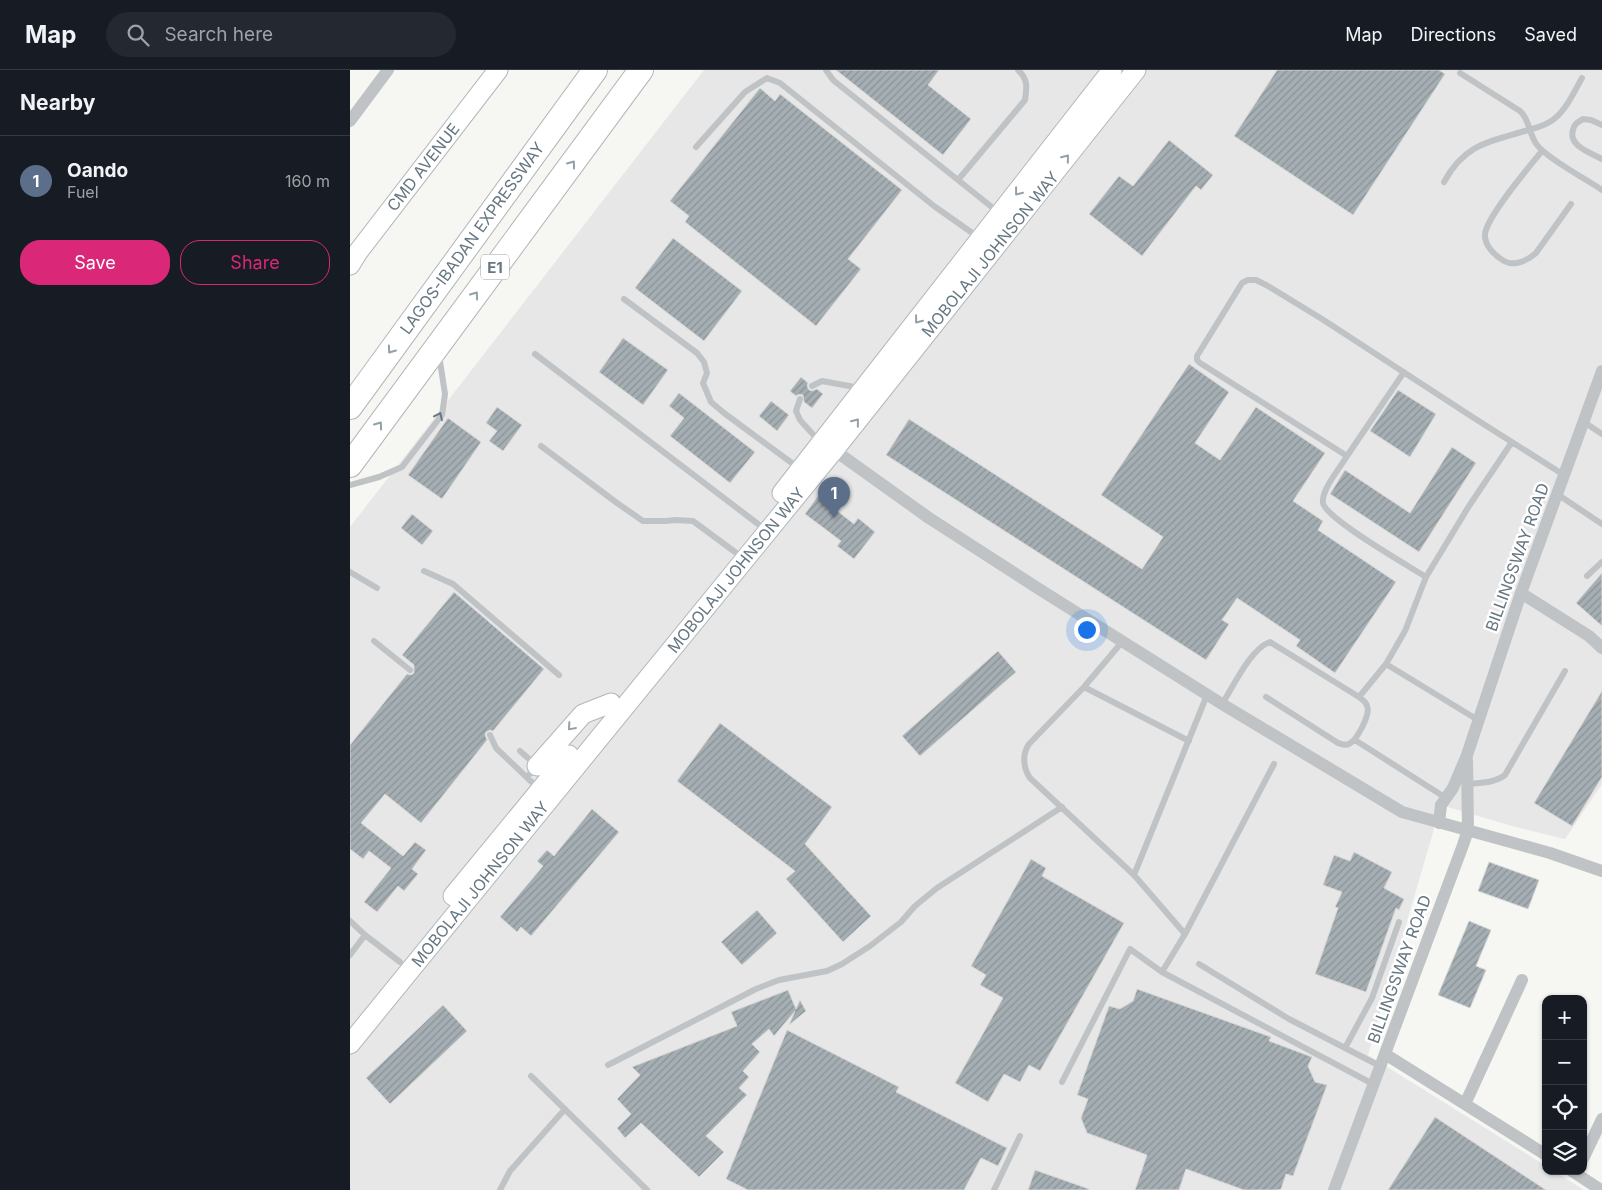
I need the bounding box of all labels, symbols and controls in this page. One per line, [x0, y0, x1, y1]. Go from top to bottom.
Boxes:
search box [106, 12, 456, 57]
text: Map [25, 20, 76, 49]
icon: search [124, 21, 152, 49]
text: Search here [164, 23, 273, 46]
text: Map [1345, 24, 1383, 45]
text: Directions [1411, 24, 1496, 45]
text: Saved [1524, 24, 1577, 45]
text: Nearby [20, 90, 95, 115]
street label: CMD AVENUE [382, 119, 464, 215]
street label: LAGOS-IBADAN EXPRESSWAY [396, 138, 549, 338]
one-way arrow [1061, 155, 1069, 164]
text: Oando [67, 159, 128, 182]
one-way arrow [566, 161, 574, 170]
street label: MOBOLAJI JOHNSON WAY [917, 167, 1063, 341]
text: 1 [33, 171, 39, 191]
text: 160 m [285, 171, 330, 191]
text: Fuel [67, 182, 99, 202]
one-way arrow [1015, 186, 1023, 195]
button: Save [20, 240, 170, 285]
button: Share [180, 240, 330, 285]
road number: E1 [481, 254, 509, 280]
one-way arrow [469, 291, 478, 300]
one-way arrow [915, 314, 923, 323]
one-way arrow [388, 344, 397, 354]
one-way arrow [433, 412, 443, 421]
one-way arrow [850, 419, 858, 428]
one-way arrow [373, 422, 382, 431]
pin: 1 [818, 477, 850, 518]
street label: BILLINGSWAY ROAD [1481, 480, 1553, 634]
street label: MOBOLAJI JOHNSON WAY [663, 483, 809, 657]
your location [1074, 617, 1100, 643]
one-way arrow [568, 721, 576, 730]
street label: MOBOLAJI JOHNSON WAY [407, 797, 553, 971]
street label: BILLINGSWAY ROAD [1363, 892, 1435, 1046]
map controls [1542, 995, 1587, 1175]
button: + [1542, 995, 1587, 1040]
button: − [1542, 1040, 1587, 1085]
button: locate [1542, 1085, 1587, 1130]
button: layers [1542, 1130, 1587, 1175]

